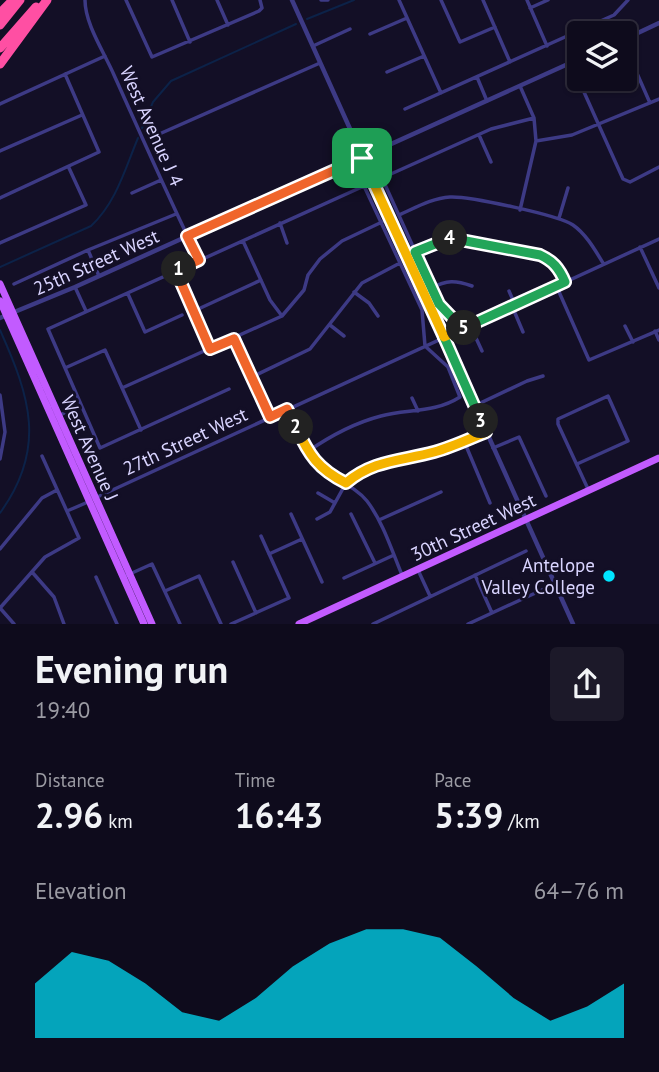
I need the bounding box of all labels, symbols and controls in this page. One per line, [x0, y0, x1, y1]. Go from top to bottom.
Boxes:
map controls [567, 21, 637, 91]
button: layers [567, 21, 637, 91]
street label: West Avenue J 4 [115, 62, 189, 190]
pin [332, 128, 392, 188]
icon: arrive [343, 139, 381, 177]
pin: 4 [433, 220, 468, 256]
street label: 25th Street West [30, 223, 163, 300]
text: 4 [444, 225, 455, 249]
pin: 1 [162, 252, 196, 286]
text: 1 [173, 256, 184, 280]
pin: 5 [447, 310, 482, 346]
text: 5 [458, 315, 469, 339]
street label: West Avenue J [56, 391, 124, 505]
street label: 27th Street West [119, 401, 251, 480]
pin: 3 [463, 404, 498, 438]
text: 3 [475, 408, 486, 432]
pin: 2 [278, 410, 314, 444]
text: 2 [290, 414, 301, 438]
street label: 30th Street West [407, 487, 540, 566]
place label: Antelope Valley College [480, 553, 595, 599]
marker: Antelope Valley College [601, 568, 617, 584]
text: Evening run [35, 644, 228, 693]
button: share [550, 647, 624, 721]
text: 19:40 [35, 695, 90, 724]
text: Distance [35, 768, 105, 792]
text: Time [235, 768, 275, 792]
text: Pace [434, 768, 472, 792]
text: 2.96 [35, 792, 103, 838]
text: 16:43 [235, 792, 323, 838]
text: 5:39 [434, 792, 503, 838]
text: km [103, 809, 133, 833]
text: /km [503, 809, 540, 833]
text: Elevation [35, 876, 127, 905]
text: 64–76 m [534, 876, 624, 905]

